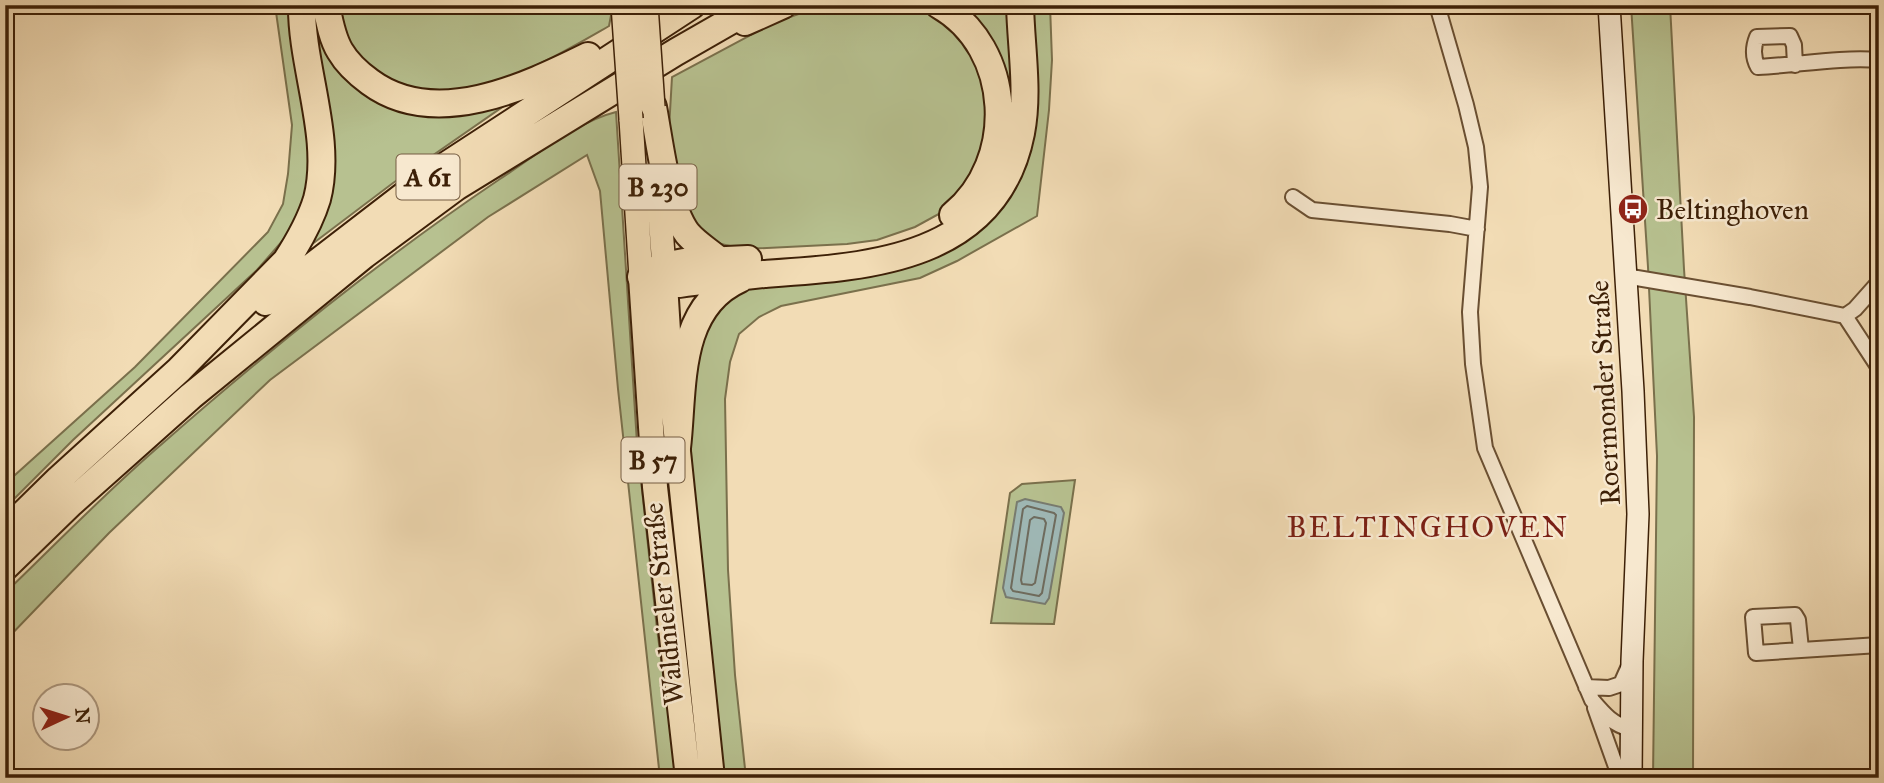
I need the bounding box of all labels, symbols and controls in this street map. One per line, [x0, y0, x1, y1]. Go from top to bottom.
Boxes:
road number: A 61 [396, 154, 460, 200]
road number: B 230 [620, 164, 696, 210]
bus stop icon: Beltinghoven [1616, 192, 1650, 226]
place label: Beltinghoven [1656, 192, 1809, 227]
street label: Roermonder Straße [1581, 279, 1628, 507]
road number: B 57 [622, 437, 684, 482]
street label: Waldnieler Straße [635, 501, 692, 707]
district label: BELTINGHOVEN [1287, 509, 1569, 545]
north arrow [32, 682, 102, 752]
text: N [70, 707, 94, 725]

